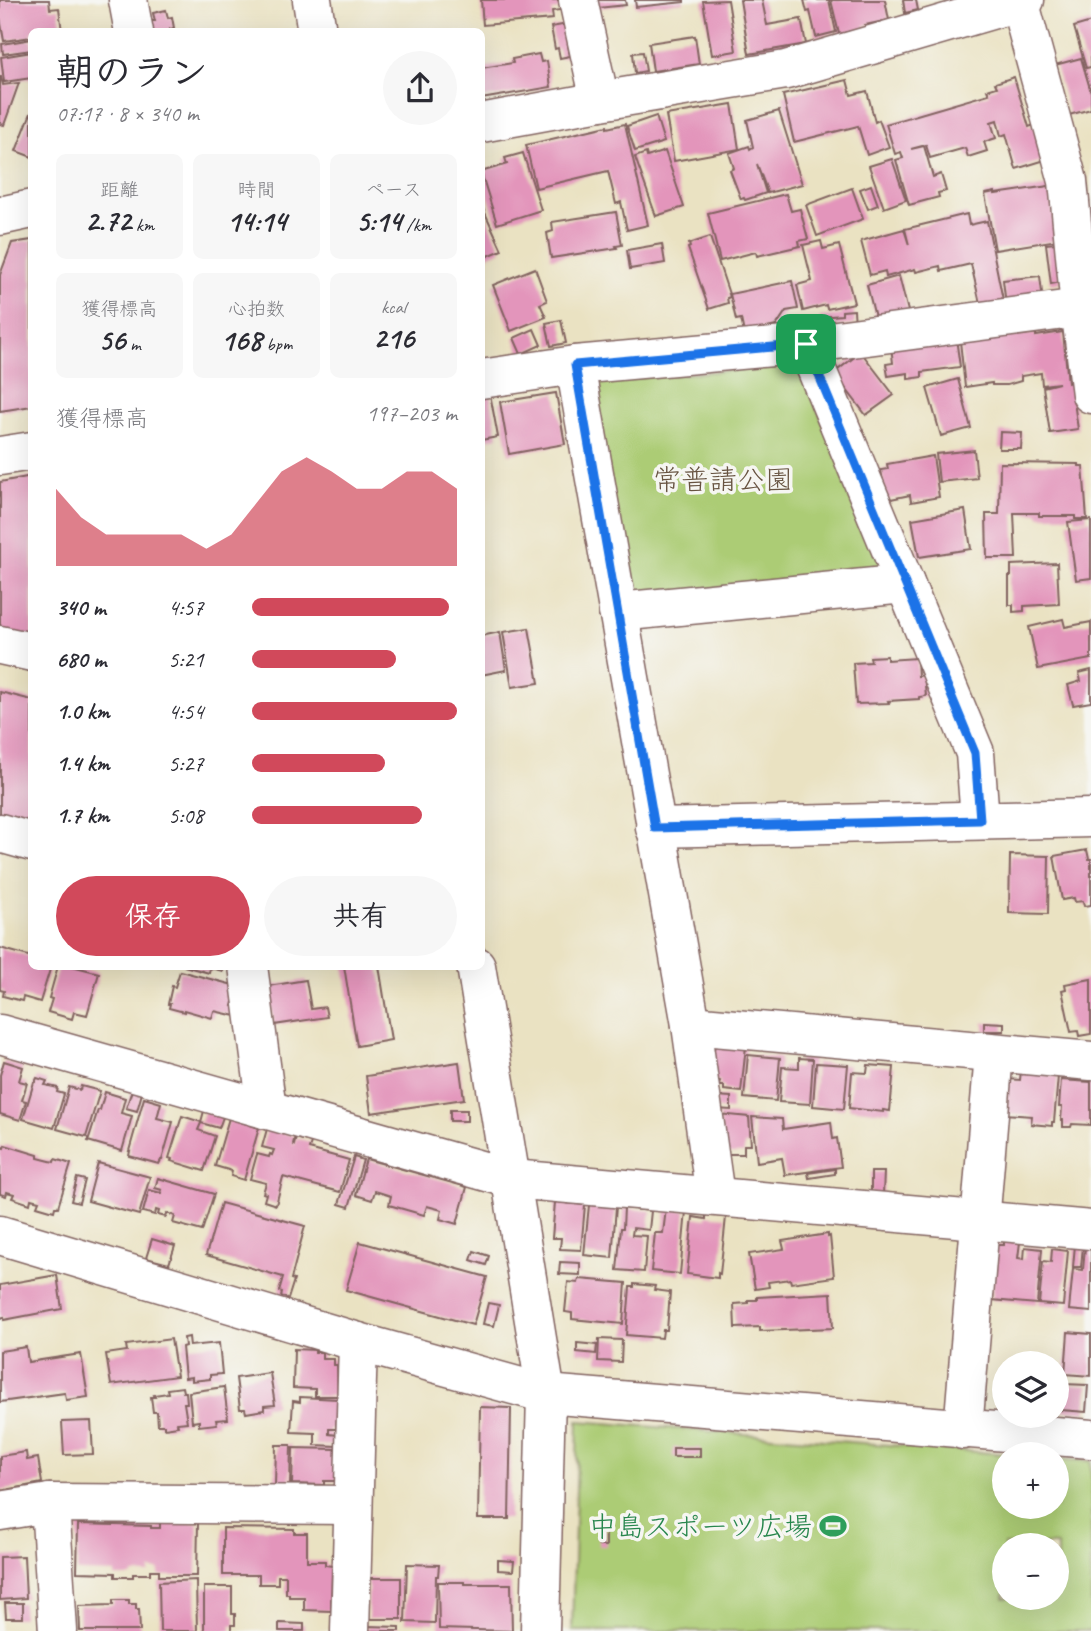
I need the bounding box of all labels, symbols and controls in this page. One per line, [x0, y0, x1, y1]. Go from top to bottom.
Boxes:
text: 朝のラン [56, 49, 208, 96]
button: share [383, 51, 457, 125]
text: 07:17 · 8 × 340 m [56, 99, 199, 128]
text: 距離 [100, 178, 139, 202]
text: 時間 [237, 178, 276, 202]
text: ペース [366, 178, 421, 202]
text: 2.72 [85, 202, 131, 240]
text: 14:14 [227, 202, 286, 240]
text: 5:14 [356, 202, 402, 240]
text: km [131, 213, 154, 237]
text: /km [402, 213, 431, 237]
text: kcal [381, 295, 406, 319]
text: 獲得標高 [81, 297, 158, 321]
text: 心拍数 [228, 297, 285, 321]
pin [776, 314, 836, 374]
text: 216 [373, 319, 414, 357]
text: 56 [98, 321, 125, 359]
text: 168 [221, 321, 262, 359]
icon: arrive [787, 325, 825, 363]
text: m [125, 332, 141, 356]
text: bpm [262, 332, 292, 356]
text: 197–203 m [366, 399, 457, 428]
text: 獲得標高 [56, 404, 148, 433]
park label: 常普請公園 [653, 462, 793, 497]
text: 340 m [56, 593, 106, 622]
text: 4:57 [168, 593, 204, 622]
text: 680 m [56, 645, 106, 674]
text: 5:21 [168, 645, 204, 674]
text: 1.0 km [56, 697, 110, 726]
text: 4:54 [168, 697, 204, 726]
text: 1.4 km [56, 749, 110, 778]
text: 5:27 [168, 749, 204, 778]
text: 1.7 km [56, 801, 109, 830]
text: 5:08 [168, 801, 204, 830]
button: 保存 [56, 876, 250, 956]
button: 共有 [264, 876, 457, 956]
map controls [992, 1351, 1069, 1610]
button: layers [992, 1351, 1069, 1428]
button: + [992, 1442, 1069, 1519]
place label: 中島スポーツ広場 [589, 1509, 812, 1544]
sports icon: 中島スポーツ広場 [818, 1511, 848, 1541]
button: − [992, 1533, 1069, 1610]

